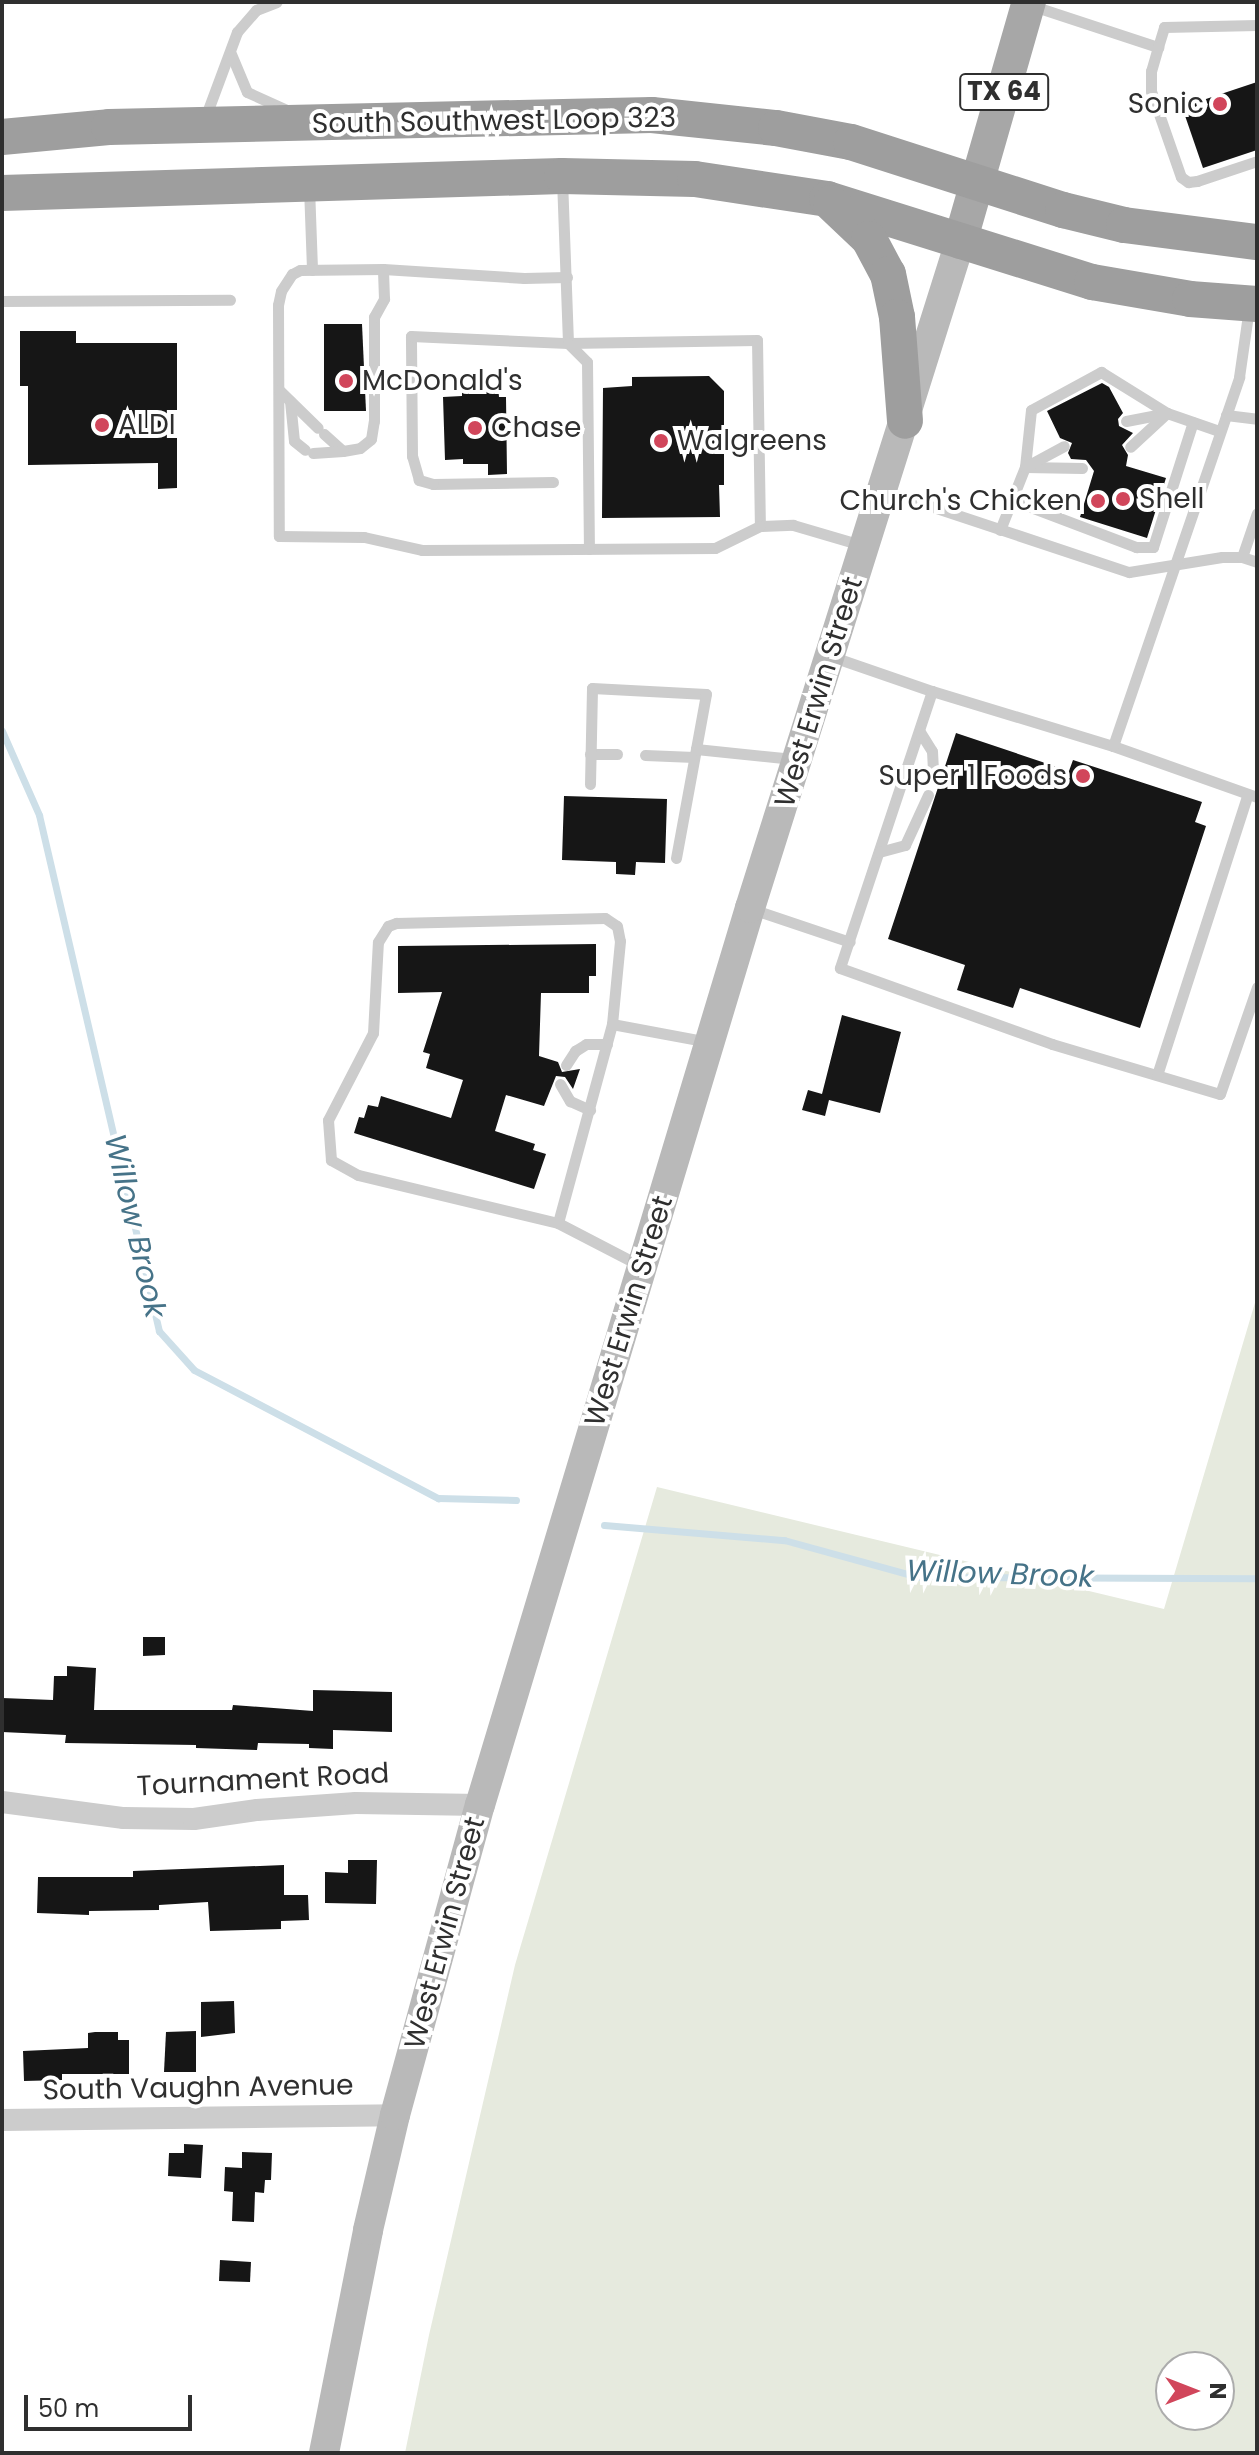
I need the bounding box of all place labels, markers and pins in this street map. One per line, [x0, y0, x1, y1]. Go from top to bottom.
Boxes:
place label: Sonic [1128, 87, 1204, 121]
marker: Sonic [1211, 95, 1229, 113]
place label: McDonald's [362, 364, 523, 398]
marker: McDonald's [337, 372, 355, 390]
place label: ALDI [118, 408, 176, 442]
place label: Chase [491, 411, 581, 445]
marker: ALDI [93, 416, 111, 434]
marker: Chase [466, 419, 484, 437]
place label: Walgreens [677, 424, 827, 458]
marker: Walgreens [652, 432, 670, 450]
place label: Shell [1139, 482, 1204, 516]
place label: Church's Chicken [840, 484, 1082, 518]
marker: Shell [1114, 490, 1132, 508]
marker: Church's Chicken [1089, 492, 1107, 510]
place label: Super 1 Foods [879, 759, 1067, 793]
marker: Super 1 Foods [1074, 767, 1092, 785]

